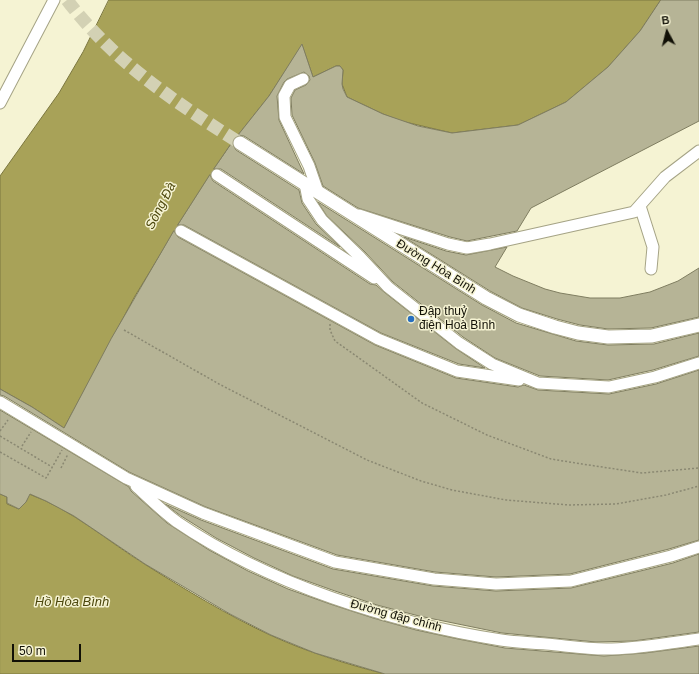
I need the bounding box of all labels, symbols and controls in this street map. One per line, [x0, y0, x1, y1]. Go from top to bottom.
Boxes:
north arrow [647, 12, 687, 52]
text: B [661, 14, 670, 27]
water label: Sông Đà [143, 180, 179, 232]
street label: Đường Hòa Bình [393, 237, 479, 297]
place label: Đập thuỷ điện Hoà Bình [419, 305, 495, 333]
marker: Đập thuỷ điện Hoà Bình [406, 314, 416, 324]
water label: Hồ Hòa Bình [35, 594, 109, 610]
street label: Đường đập chính [349, 597, 443, 635]
scale bar [14, 636, 83, 662]
text: 50 m [19, 644, 46, 658]

